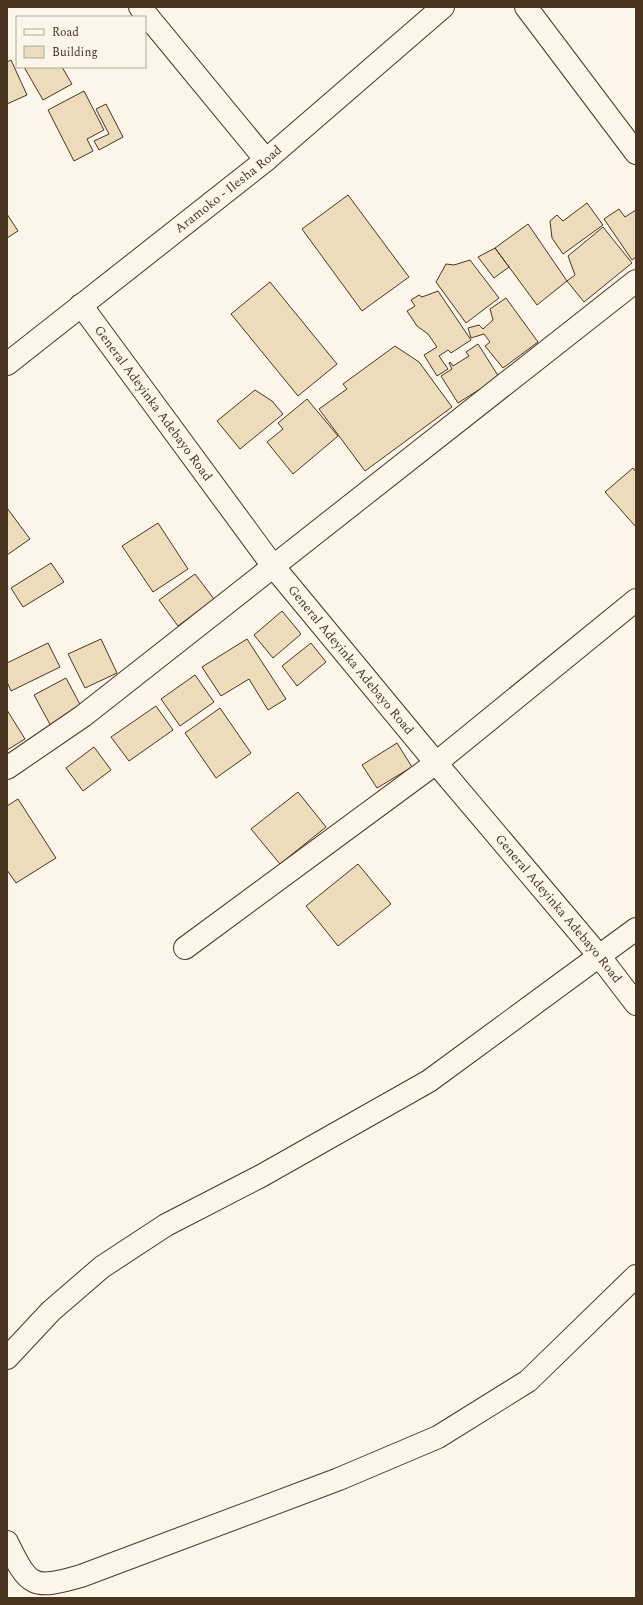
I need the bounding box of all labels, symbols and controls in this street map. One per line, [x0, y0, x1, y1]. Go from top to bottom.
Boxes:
legend [16, 16, 146, 68]
text: Road [52, 23, 79, 42]
text: Building [52, 43, 98, 62]
street label: Aramoko - Ilesha Road [170, 140, 287, 238]
street label: General Adeyinka Adebayo Road [89, 321, 217, 485]
street label: General Adeyinka Adebayo Road [283, 581, 419, 739]
street label: General Adeyinka Adebayo Road [490, 830, 627, 988]

